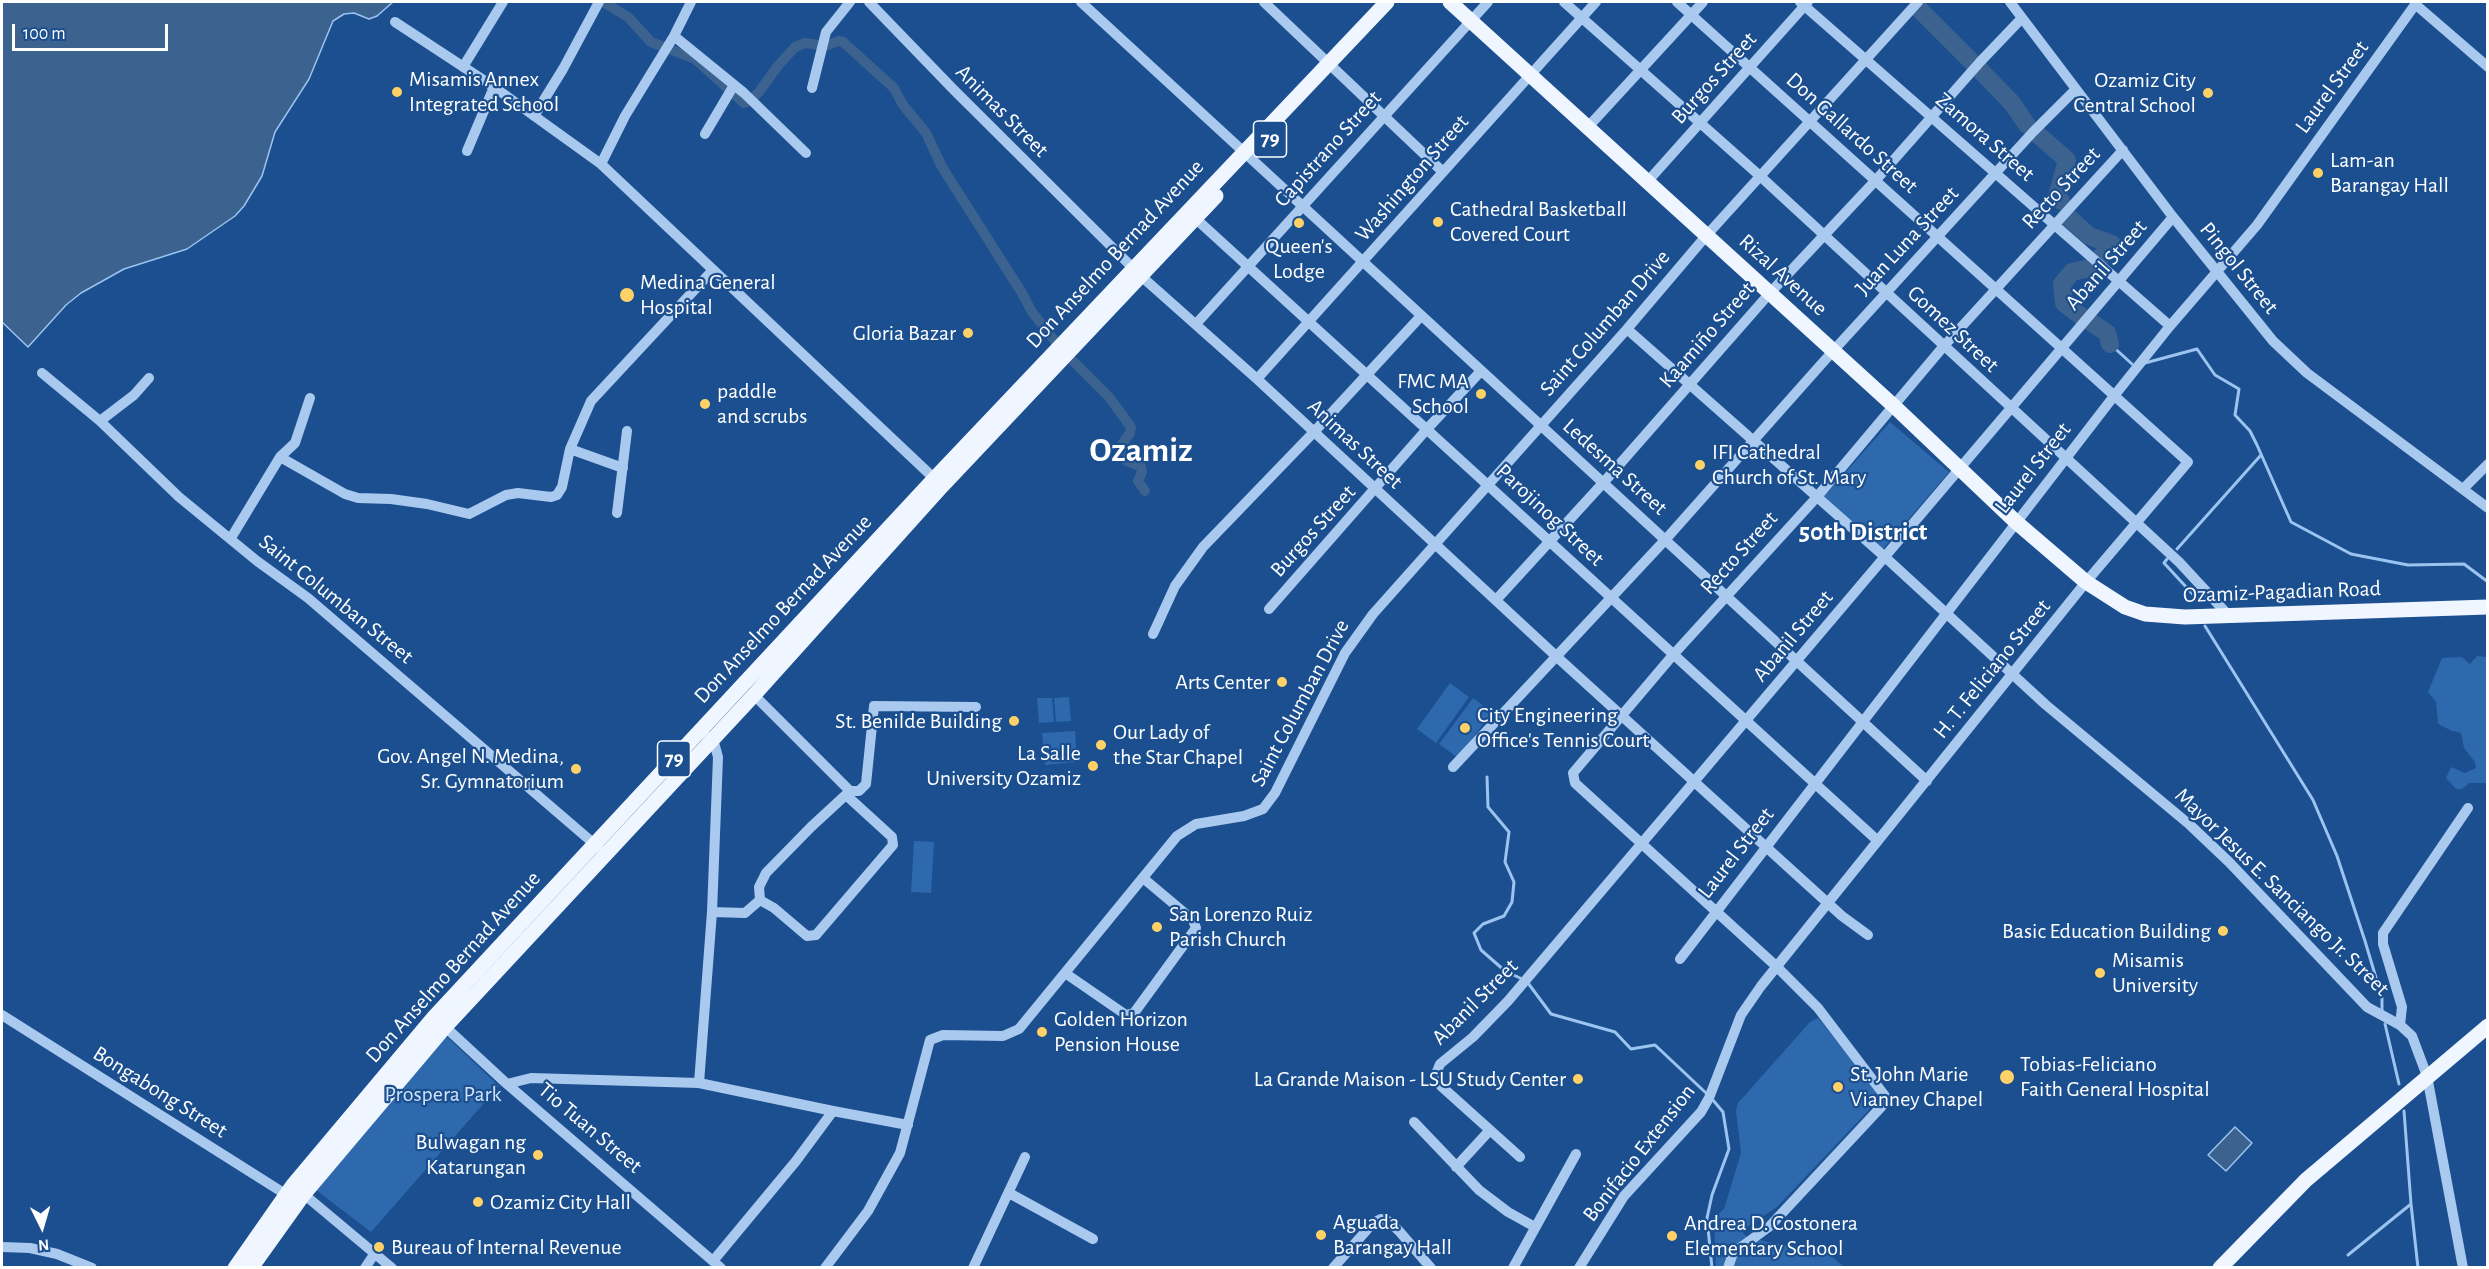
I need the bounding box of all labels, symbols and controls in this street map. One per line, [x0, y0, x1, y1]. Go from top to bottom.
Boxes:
scale bar [15, 12, 171, 50]
text: 100 m [23, 25, 66, 43]
street label: Burgos Street [1666, 26, 1762, 130]
street label: Laurel Street [2289, 35, 2375, 139]
street label: Animas Street [950, 59, 1054, 163]
place label: Misamis Annex Integrated School [409, 66, 559, 118]
street label: Don Gallardo Street [1781, 67, 1923, 199]
place label: Ozamiz City Central School [2073, 67, 2196, 118]
marker: Misamis Annex Integrated School [390, 85, 404, 99]
street label: Capistrano Street [1269, 85, 1387, 213]
marker: Ozamiz City Central School [2201, 86, 2215, 100]
street label: Zamora Street [1930, 87, 2040, 187]
street label: Washington Street [1350, 109, 1474, 247]
road number: 79 [1254, 121, 1286, 157]
street label: Recto Street [2016, 141, 2106, 235]
place label: Lam-an Barangay Hall [2330, 147, 2449, 198]
street label: Don Anselmo Bernad Avenue [1020, 154, 1210, 354]
marker: Lam-an Barangay Hall [2311, 166, 2325, 180]
street label: Juan Luna Street [1850, 181, 1964, 301]
place label: Cathedral Basketball Covered Court [1450, 196, 1627, 248]
street label: Abanil Street [2059, 214, 2153, 316]
marker: Cathedral Basketball Covered Court [1431, 215, 1445, 229]
marker: Queen's Lodge [1292, 216, 1306, 230]
street label: Pingol Street [2194, 217, 2284, 319]
street label: Rizal Avenue [1733, 228, 1833, 322]
place label: Queen's Lodge [1265, 233, 1333, 284]
street label: Saint Columban Drive [1534, 244, 1676, 402]
place label: Medina General Hospital [640, 269, 776, 320]
street label: Kaamiño Street [1654, 276, 1760, 394]
street label: Gomez Street [1902, 280, 2004, 378]
marker: Medina General Hospital [618, 286, 636, 304]
place label: Gloria Bazar [853, 320, 956, 346]
marker: Gloria Bazar [961, 326, 975, 340]
place label: FMC MA School [1397, 368, 1469, 420]
place label: paddle and scrubs [717, 378, 808, 430]
marker: FMC MA School [1474, 387, 1488, 401]
street label: Animas Street [1302, 393, 1408, 495]
marker: paddle and scrubs [698, 397, 712, 411]
street label: Ledesma Street [1557, 413, 1673, 521]
street label: Laurel Street [1989, 417, 2077, 519]
district label: Ozamiz [1089, 431, 1193, 471]
place label: IFI Cathedral Church of St. Mary [1712, 439, 1866, 490]
street label: Parojinog Street [1490, 458, 1610, 572]
marker: IFI Cathedral Church of St. Mary [1693, 458, 1707, 472]
street label: Burgos Street [1265, 479, 1361, 583]
street label: Recto Street [1695, 506, 1783, 600]
street label: Don Anselmo Bernad Avenue [688, 509, 878, 709]
district label: 50th District [1799, 516, 1927, 548]
street label: Saint Columban Street [253, 529, 419, 669]
street label: Ozamiz-Pagadian Road [2183, 575, 2381, 609]
street label: Abanil Street [1747, 585, 1839, 687]
street label: H. T. Feliciano Street [1928, 594, 2056, 744]
street label: Saint Columban Drive [1245, 615, 1355, 791]
place label: Arts Center [1175, 669, 1270, 695]
marker: Arts Center [1275, 675, 1289, 689]
place label: City Engineering Office's Tennis Court [1477, 702, 1649, 754]
place label: St. Benilde Building [835, 708, 1002, 734]
marker: St. Benilde Building [1007, 714, 1021, 728]
place label: Our Lady of the Star Chapel [1113, 719, 1243, 770]
marker: City Engineering Office's Tennis Court [1458, 721, 1472, 735]
marker: Our Lady of the Star Chapel [1094, 738, 1108, 752]
place label: La Salle University Ozamiz [926, 740, 1081, 792]
road number: 79 [658, 741, 690, 777]
place label: Gov. Angel N. Medina, Sr. Gymnatorium [377, 743, 564, 794]
marker: La Salle University Ozamiz [1086, 759, 1100, 773]
marker: Gov. Angel N. Medina, Sr. Gymnatorium [569, 762, 583, 776]
street label: Mayor Jesus E. Sanciango Jr. Street [2169, 782, 2395, 1002]
street label: Laurel Street [1692, 802, 1780, 904]
street label: Don Anselmo Bernad Avenue [360, 866, 546, 1068]
place label: San Lorenzo Ruiz Parish Church [1169, 901, 1312, 952]
place label: Basic Education Building [2002, 918, 2211, 944]
marker: San Lorenzo Ruiz Parish Church [1150, 920, 1164, 934]
marker: Basic Education Building [2216, 924, 2230, 938]
place label: Misamis University [2112, 947, 2198, 998]
street label: Abanil Street [1426, 953, 1524, 1051]
marker: Misamis University [2093, 966, 2107, 980]
place label: Golden Horizon Pension House [1054, 1006, 1188, 1058]
marker: Golden Horizon Pension House [1035, 1025, 1049, 1039]
street label: Bongabong Street [88, 1040, 232, 1144]
place label: Tobias-Feliciano Faith General Hospital [2020, 1051, 2210, 1102]
place label: St. John Marie Vianney Chapel [1850, 1061, 1983, 1112]
place label: La Grande Maison - LSU Study Center [1254, 1066, 1566, 1092]
marker: Tobias-Feliciano Faith General Hospital [1998, 1068, 2016, 1086]
marker: La Grande Maison - LSU Study Center [1571, 1072, 1585, 1086]
street label: Tio Tuan Street [533, 1077, 647, 1179]
street label: Bonifacio Extension [1577, 1079, 1701, 1227]
marker: St. John Marie Vianney Chapel [1831, 1080, 1845, 1094]
park label: Prospera Park [384, 1081, 502, 1107]
place label: Bulwagan ng Katarungan [415, 1129, 526, 1180]
marker: Bulwagan ng Katarungan [531, 1148, 545, 1162]
place label: Ozamiz City Hall [490, 1189, 631, 1215]
marker: Ozamiz City Hall [471, 1195, 485, 1209]
north arrow [12, 1197, 72, 1257]
place label: Aguada Barangay Hall [1333, 1209, 1452, 1260]
place label: Andrea D. Costonera Elementary School [1684, 1210, 1858, 1262]
marker: Aguada Barangay Hall [1314, 1228, 1328, 1242]
marker: Andrea D. Costonera Elementary School [1665, 1229, 1679, 1243]
place label: Bureau of Internal Revenue [391, 1234, 622, 1260]
text: N [37, 1236, 50, 1253]
marker: Bureau of Internal Revenue [372, 1240, 386, 1254]

